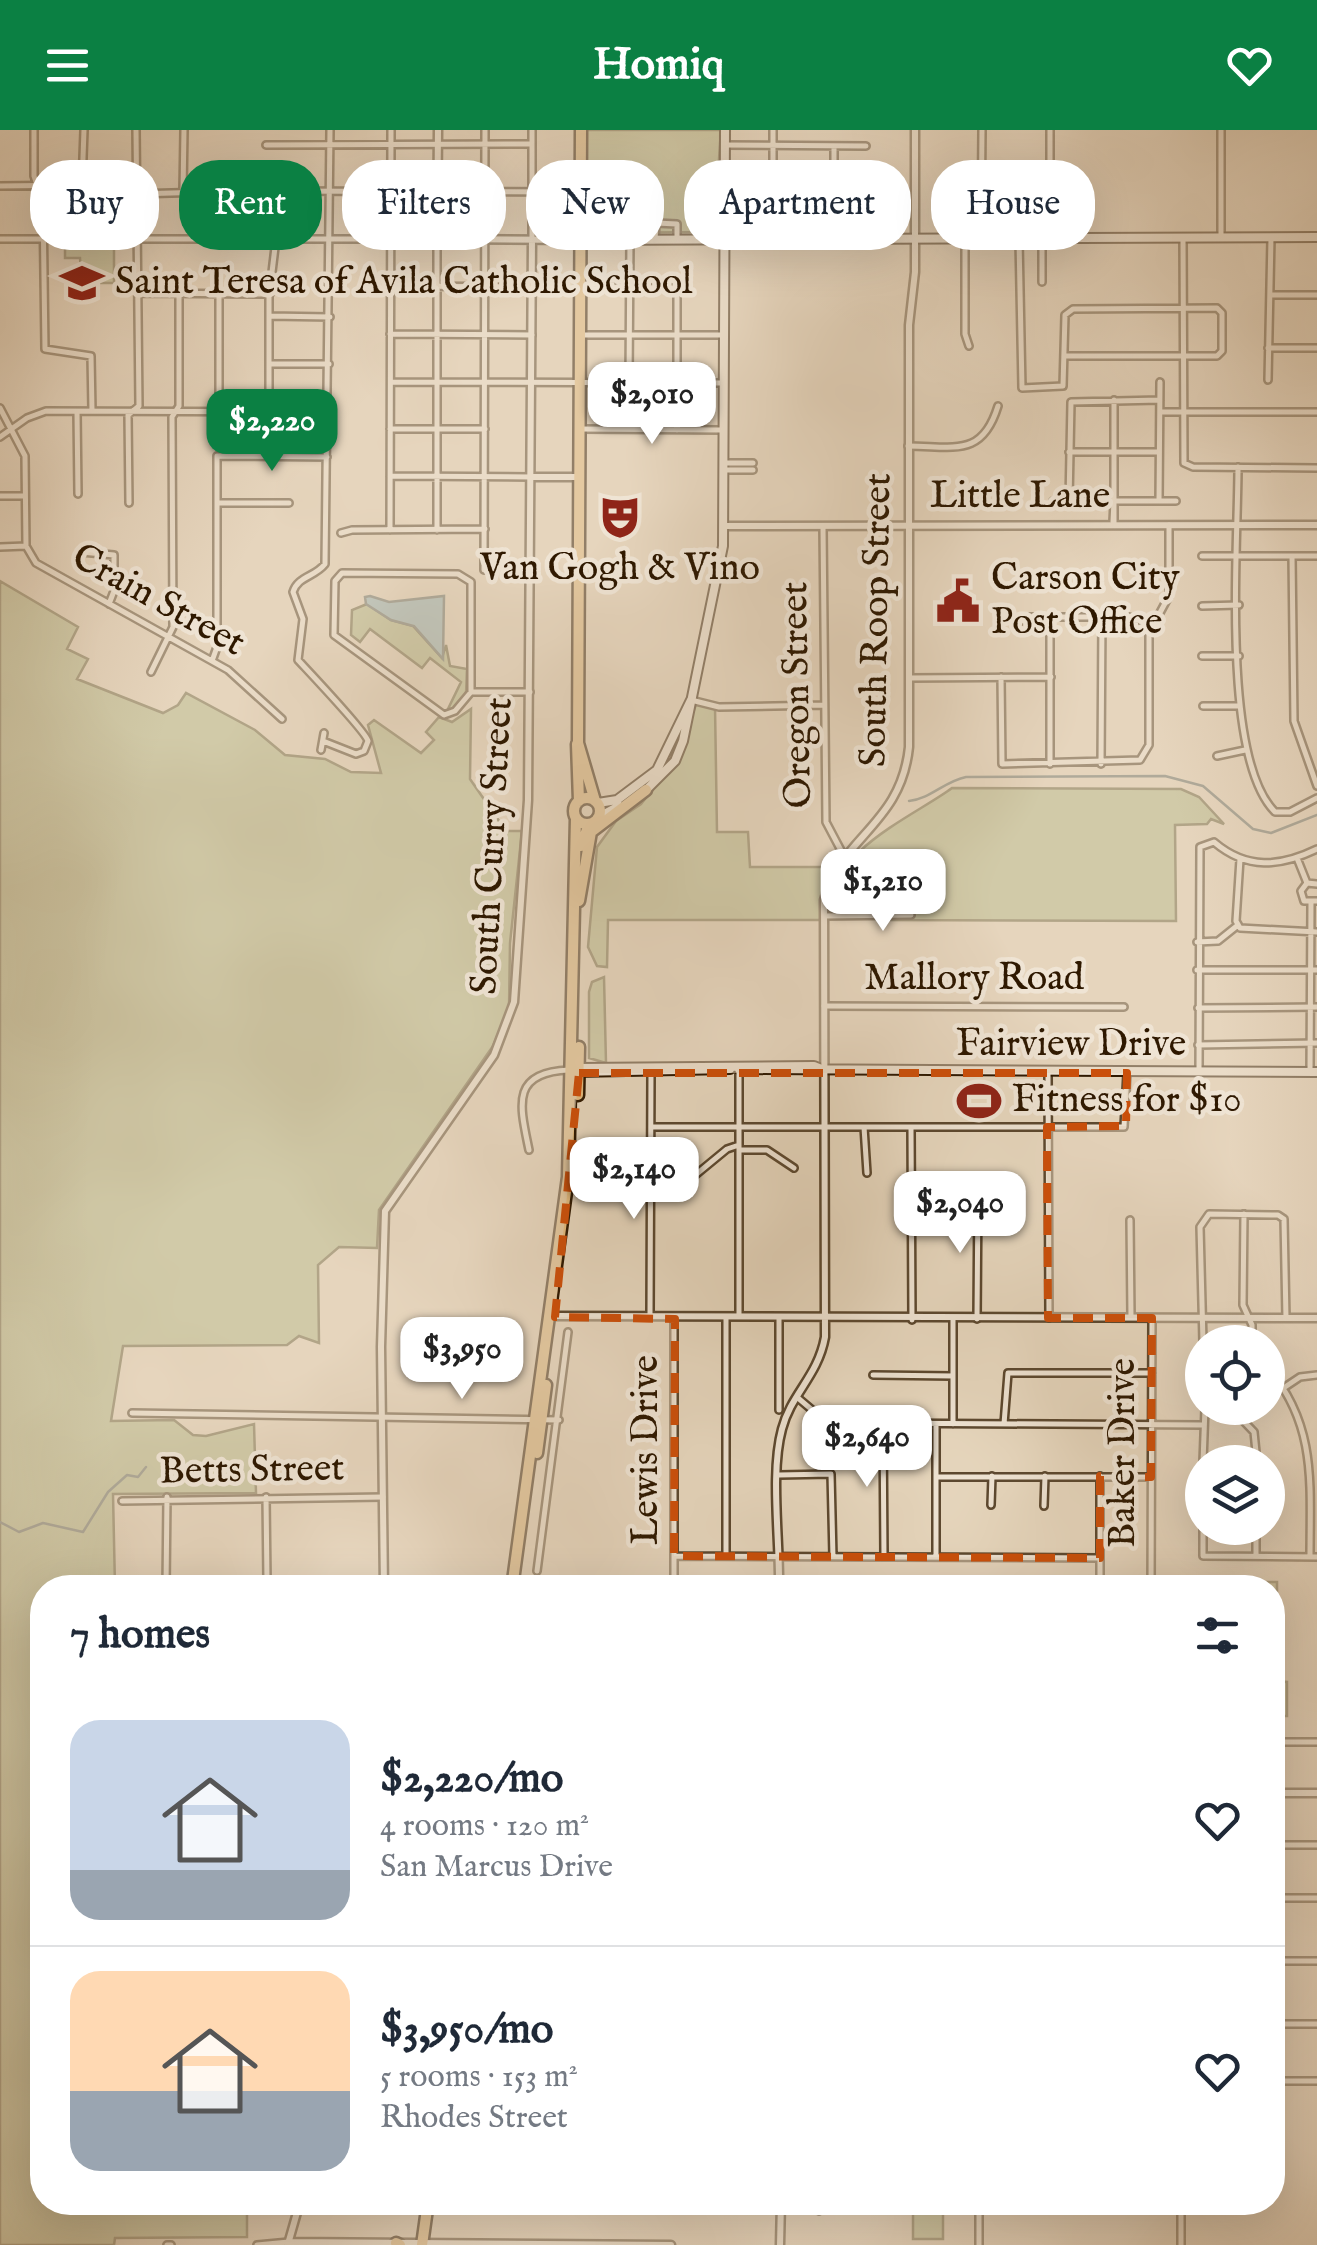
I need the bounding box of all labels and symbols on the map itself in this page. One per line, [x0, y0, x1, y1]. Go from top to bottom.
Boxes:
school or university icon: Saint Teresa of Avila Catholic School [58, 259, 106, 307]
place label: Saint Teresa of Avila Catholic School [115, 259, 693, 307]
pin: $2,010 [571, 362, 733, 447]
pin: $2,220 [191, 389, 353, 474]
street label: South Roop Street [850, 473, 904, 767]
street label: Little Lane [930, 473, 1110, 521]
theatre icon: Van Gogh & Vino [596, 493, 644, 541]
street label: Crain Street [63, 534, 253, 668]
place label: Van Gogh & Vino [479, 545, 760, 593]
place label: Carson City Post Office [991, 555, 1180, 647]
public building icon: Carson City Post Office [934, 577, 982, 625]
street label: Oregon Street [772, 581, 824, 809]
street label: South Curry Street [461, 696, 525, 996]
pin: $1,210 [802, 849, 964, 934]
street label: Mallory Road [864, 955, 1085, 1003]
street label: Fairview Drive [956, 1021, 1186, 1069]
sports icon: Fitness for $10 [955, 1077, 1003, 1125]
place label: Fitness for $10 [1012, 1077, 1242, 1125]
pin: $2,140 [553, 1137, 715, 1222]
pin: $2,040 [879, 1171, 1041, 1256]
pin: $3,950 [381, 1317, 543, 1402]
street label: Lewis Drive [623, 1355, 671, 1545]
street label: Baker Drive [1100, 1358, 1148, 1548]
pin: $2,640 [786, 1405, 948, 1490]
street label: Betts Street [159, 1445, 345, 1497]

